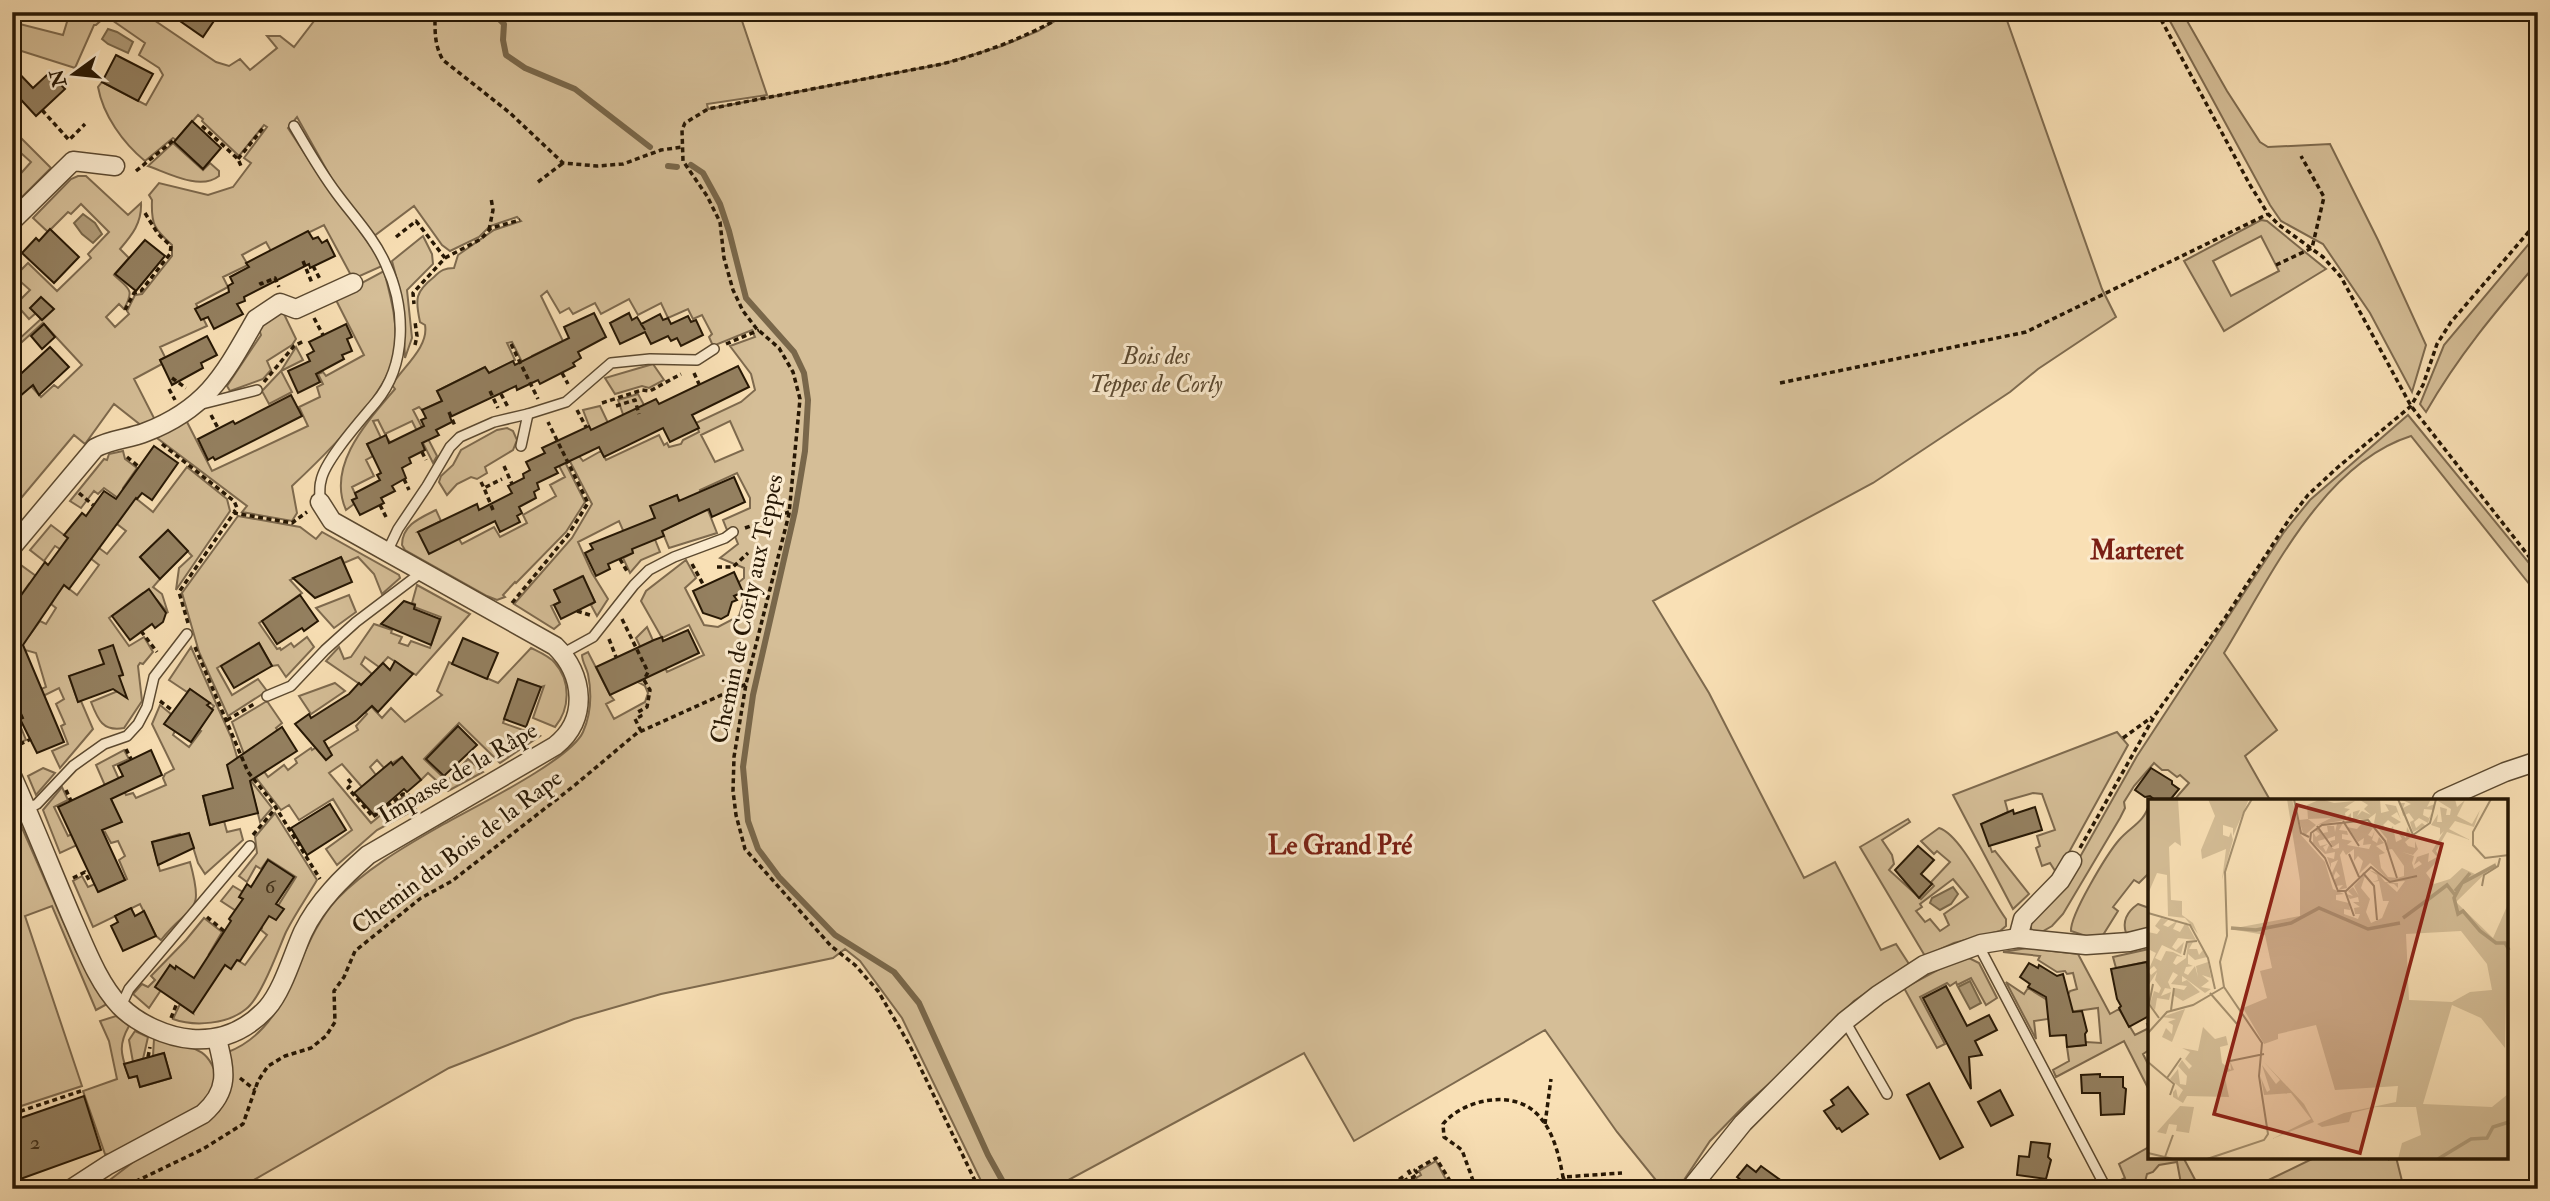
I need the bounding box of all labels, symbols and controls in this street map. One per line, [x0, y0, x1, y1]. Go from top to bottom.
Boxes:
north arrow [38, 38, 108, 108]
text: N [44, 66, 73, 90]
park label: Bois des Teppes de Corly [1089, 341, 1223, 400]
street label: Chemin de Corly aux Teppes [703, 472, 791, 746]
district label: Marteret [2089, 535, 2184, 567]
street label: Impasse de la Râpe [373, 715, 543, 831]
street label: Chemin du Bois de la Rape [345, 763, 569, 941]
inset map [2148, 799, 2508, 1159]
district label: Le Grand Pré [1268, 830, 1413, 862]
house number: 6 [265, 873, 277, 900]
house number: 2 [30, 1129, 40, 1156]

